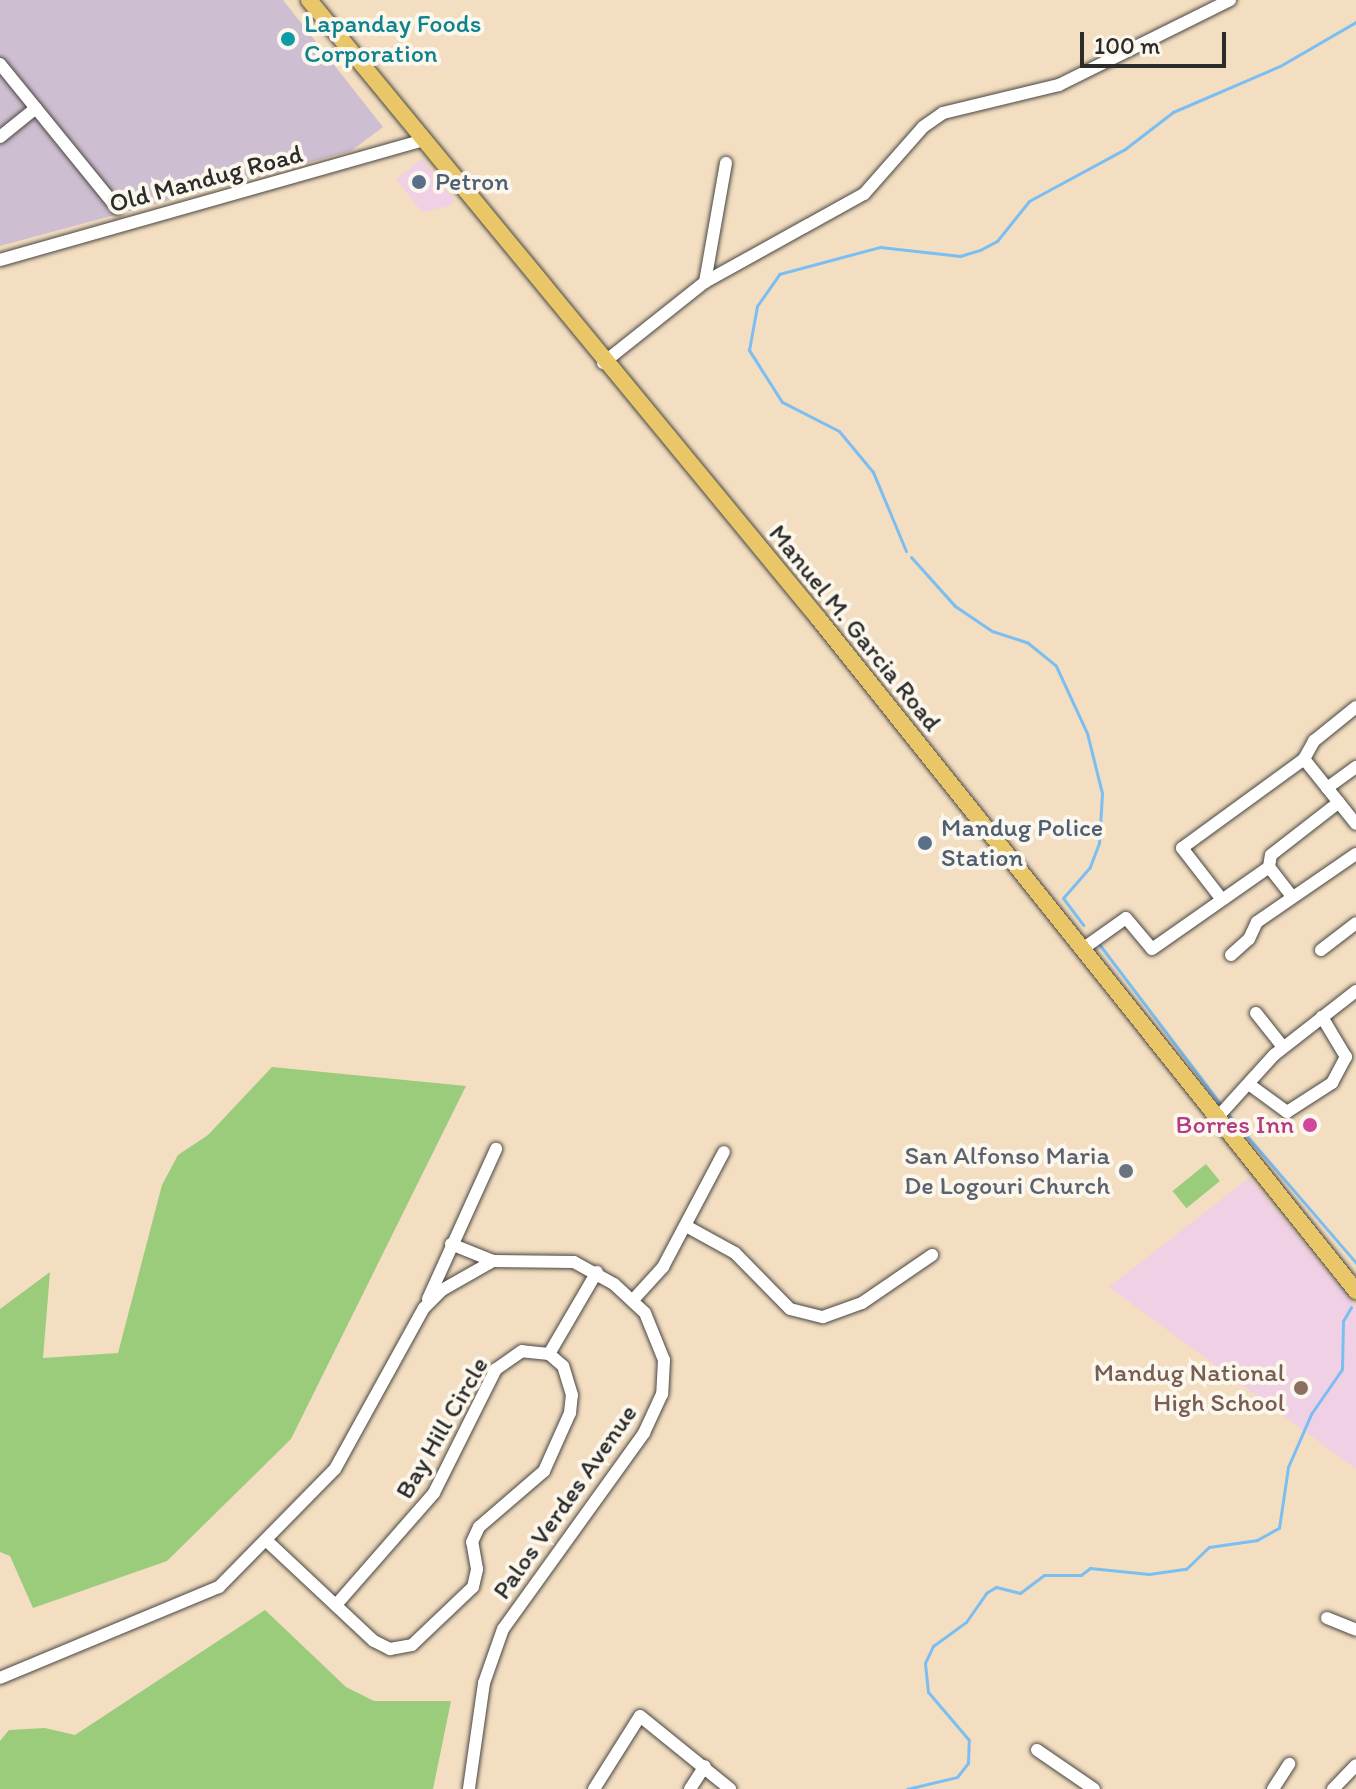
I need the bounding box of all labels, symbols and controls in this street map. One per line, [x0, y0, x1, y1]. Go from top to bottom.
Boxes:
place label: Lapanday Foods Corporation [304, 8, 482, 70]
scale bar [1084, 16, 1230, 66]
marker: Lapanday Foods Corporation [279, 30, 297, 48]
text: 100 m [1094, 31, 1160, 60]
street label: Old Mandug Road [106, 138, 306, 220]
place label: Petron [435, 166, 509, 198]
marker: Petron [410, 173, 428, 191]
street label: Manuel M. Garcia Road [762, 518, 948, 738]
place label: Mandug Police Station [941, 812, 1103, 874]
marker: Mandug Police Station [916, 834, 934, 852]
place label: Borres Inn [1176, 1109, 1294, 1141]
marker: Borres Inn [1301, 1116, 1319, 1134]
place label: San Alfonso Maria De Logouri Church [904, 1140, 1110, 1202]
marker: San Alfonso Maria De Logouri Church [1117, 1162, 1135, 1180]
street label: Bay Hill Circle [389, 1352, 495, 1504]
place label: Mandug National High School [1094, 1357, 1285, 1418]
marker: Mandug National High School [1292, 1379, 1310, 1397]
street label: Palos Verdes Avenue [487, 1400, 643, 1604]

